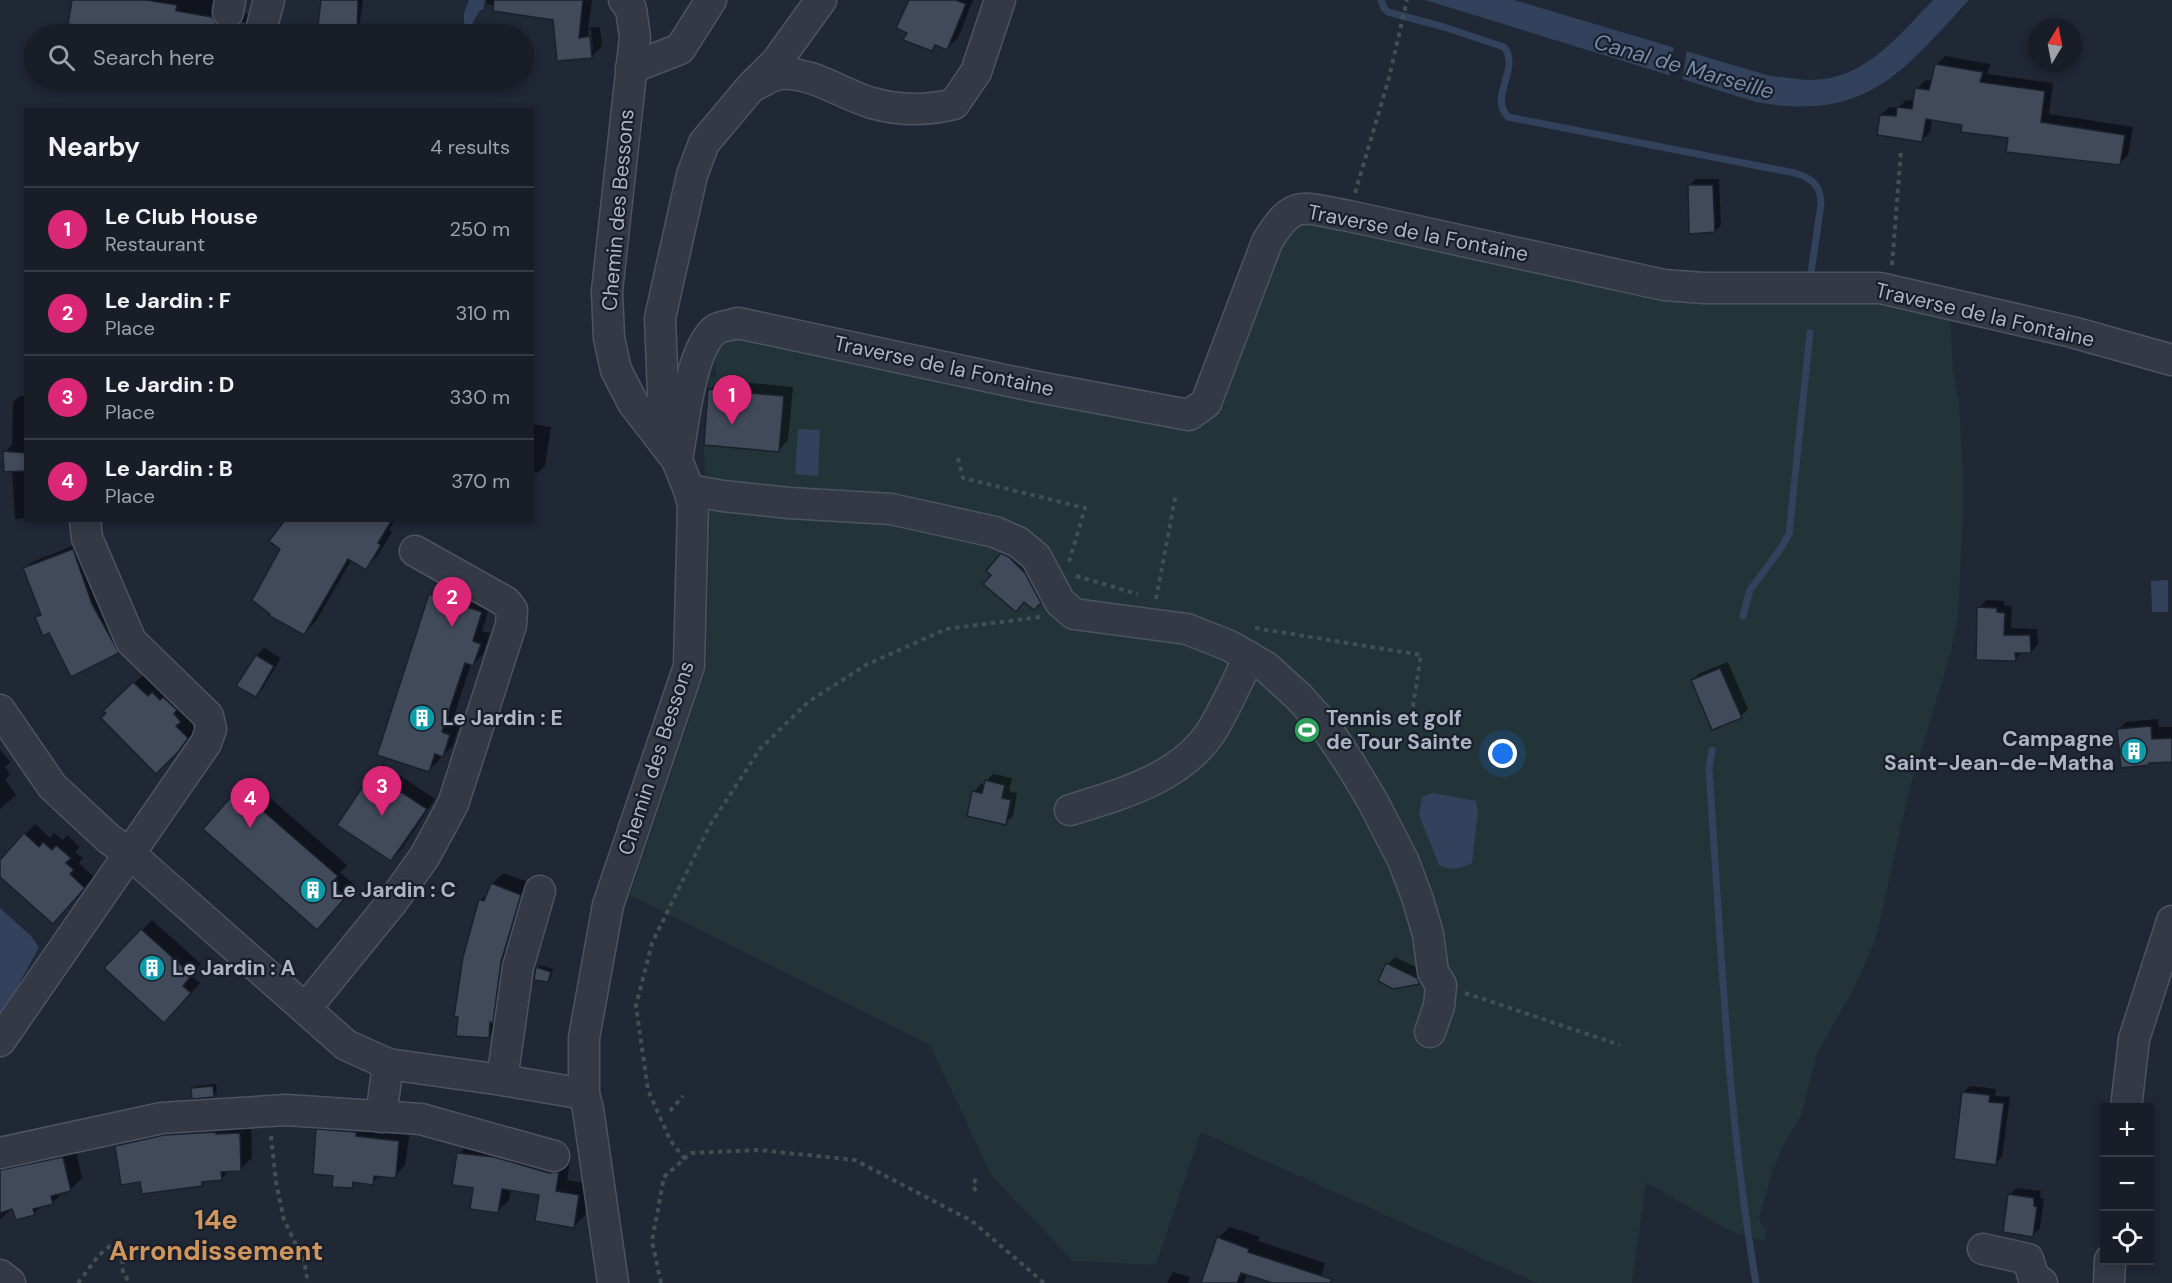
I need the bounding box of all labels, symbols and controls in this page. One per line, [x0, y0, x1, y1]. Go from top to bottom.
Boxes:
north arrow [2028, 18, 2082, 72]
search box [24, 24, 534, 90]
water label: Canal de Marseille [1590, 27, 1777, 106]
icon: search [45, 41, 78, 74]
text: Search here [93, 43, 214, 72]
street label: Chemin des Bessons [595, 108, 641, 312]
text: Nearby [48, 130, 140, 164]
text: 4 results [430, 134, 510, 160]
street label: Traverse de la Fontaine [1305, 198, 1531, 268]
text: Le Club House [105, 202, 258, 231]
text: 1 [64, 216, 71, 242]
text: 250 m [449, 216, 510, 242]
text: Restaurant [105, 231, 205, 257]
street label: Traverse de la Fontaine [1873, 276, 2097, 354]
text: Le Jardin : F [105, 286, 231, 315]
text: 2 [62, 300, 73, 326]
text: 310 m [455, 300, 510, 326]
text: Place [105, 315, 155, 341]
street label: Traverse de la Fontaine [832, 329, 1057, 403]
text: Le Jardin : D [105, 370, 234, 399]
pin: 1 [712, 376, 752, 425]
text: 3 [61, 384, 74, 410]
text: 330 m [450, 384, 510, 410]
text: Place [105, 399, 155, 425]
text: Le Jardin : B [105, 454, 233, 483]
text: 4 [61, 468, 74, 494]
text: 370 m [451, 468, 510, 494]
text: Place [105, 483, 155, 509]
pin: 2 [432, 578, 472, 627]
street label: Chemin des Bessons [611, 657, 701, 859]
building icon: Le Jardin : E [407, 703, 437, 733]
place label: Le Jardin : E [442, 704, 563, 732]
place label: Tennis et golf de Tour Sainte [1326, 704, 1472, 756]
sports icon: Tennis et golf de Tour Sainte [1292, 715, 1322, 745]
place label: Campagne Saint-Jean-de-Matha [1884, 725, 2114, 777]
building icon: Campagne Saint-Jean-de-Matha [2119, 736, 2149, 766]
your location [1488, 739, 1517, 768]
pin: 3 [362, 766, 401, 816]
pin: 4 [230, 778, 270, 828]
building icon: Le Jardin : C [298, 875, 328, 905]
place label: Le Jardin : C [332, 876, 456, 904]
building icon: Le Jardin : A [137, 953, 167, 983]
place label: Le Jardin : A [172, 954, 296, 982]
map controls [2100, 1103, 2154, 1265]
button: + [2100, 1103, 2154, 1157]
button: − [2100, 1157, 2154, 1211]
district label: 14e Arrondissement [109, 1202, 323, 1268]
button: locate [2100, 1211, 2154, 1265]

